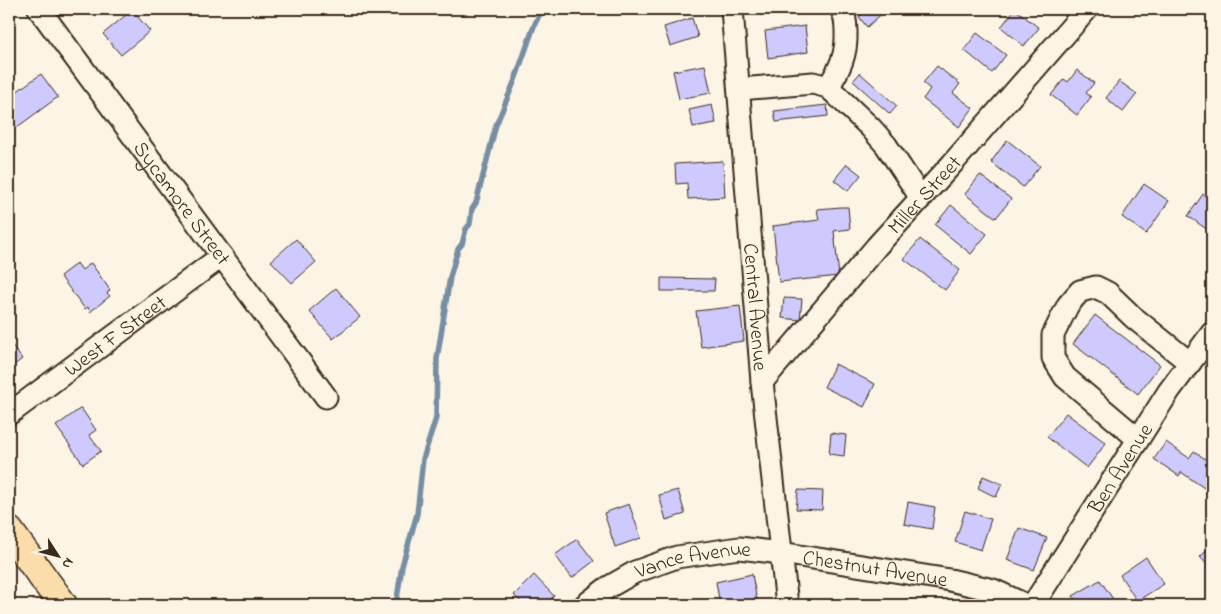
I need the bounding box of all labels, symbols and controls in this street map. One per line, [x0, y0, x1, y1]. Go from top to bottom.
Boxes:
street label: Sycamore Street [125, 136, 237, 272]
street label: Miller Street [882, 150, 970, 242]
street label: Central Avenue [734, 242, 774, 373]
street label: West F Street [59, 289, 174, 385]
street label: Ben Avenue [1081, 418, 1162, 521]
north arrow [32, 532, 82, 582]
street label: Vance Avenue [630, 535, 753, 588]
street label: Chestnut Avenue [800, 544, 950, 596]
text: N [56, 553, 79, 573]

